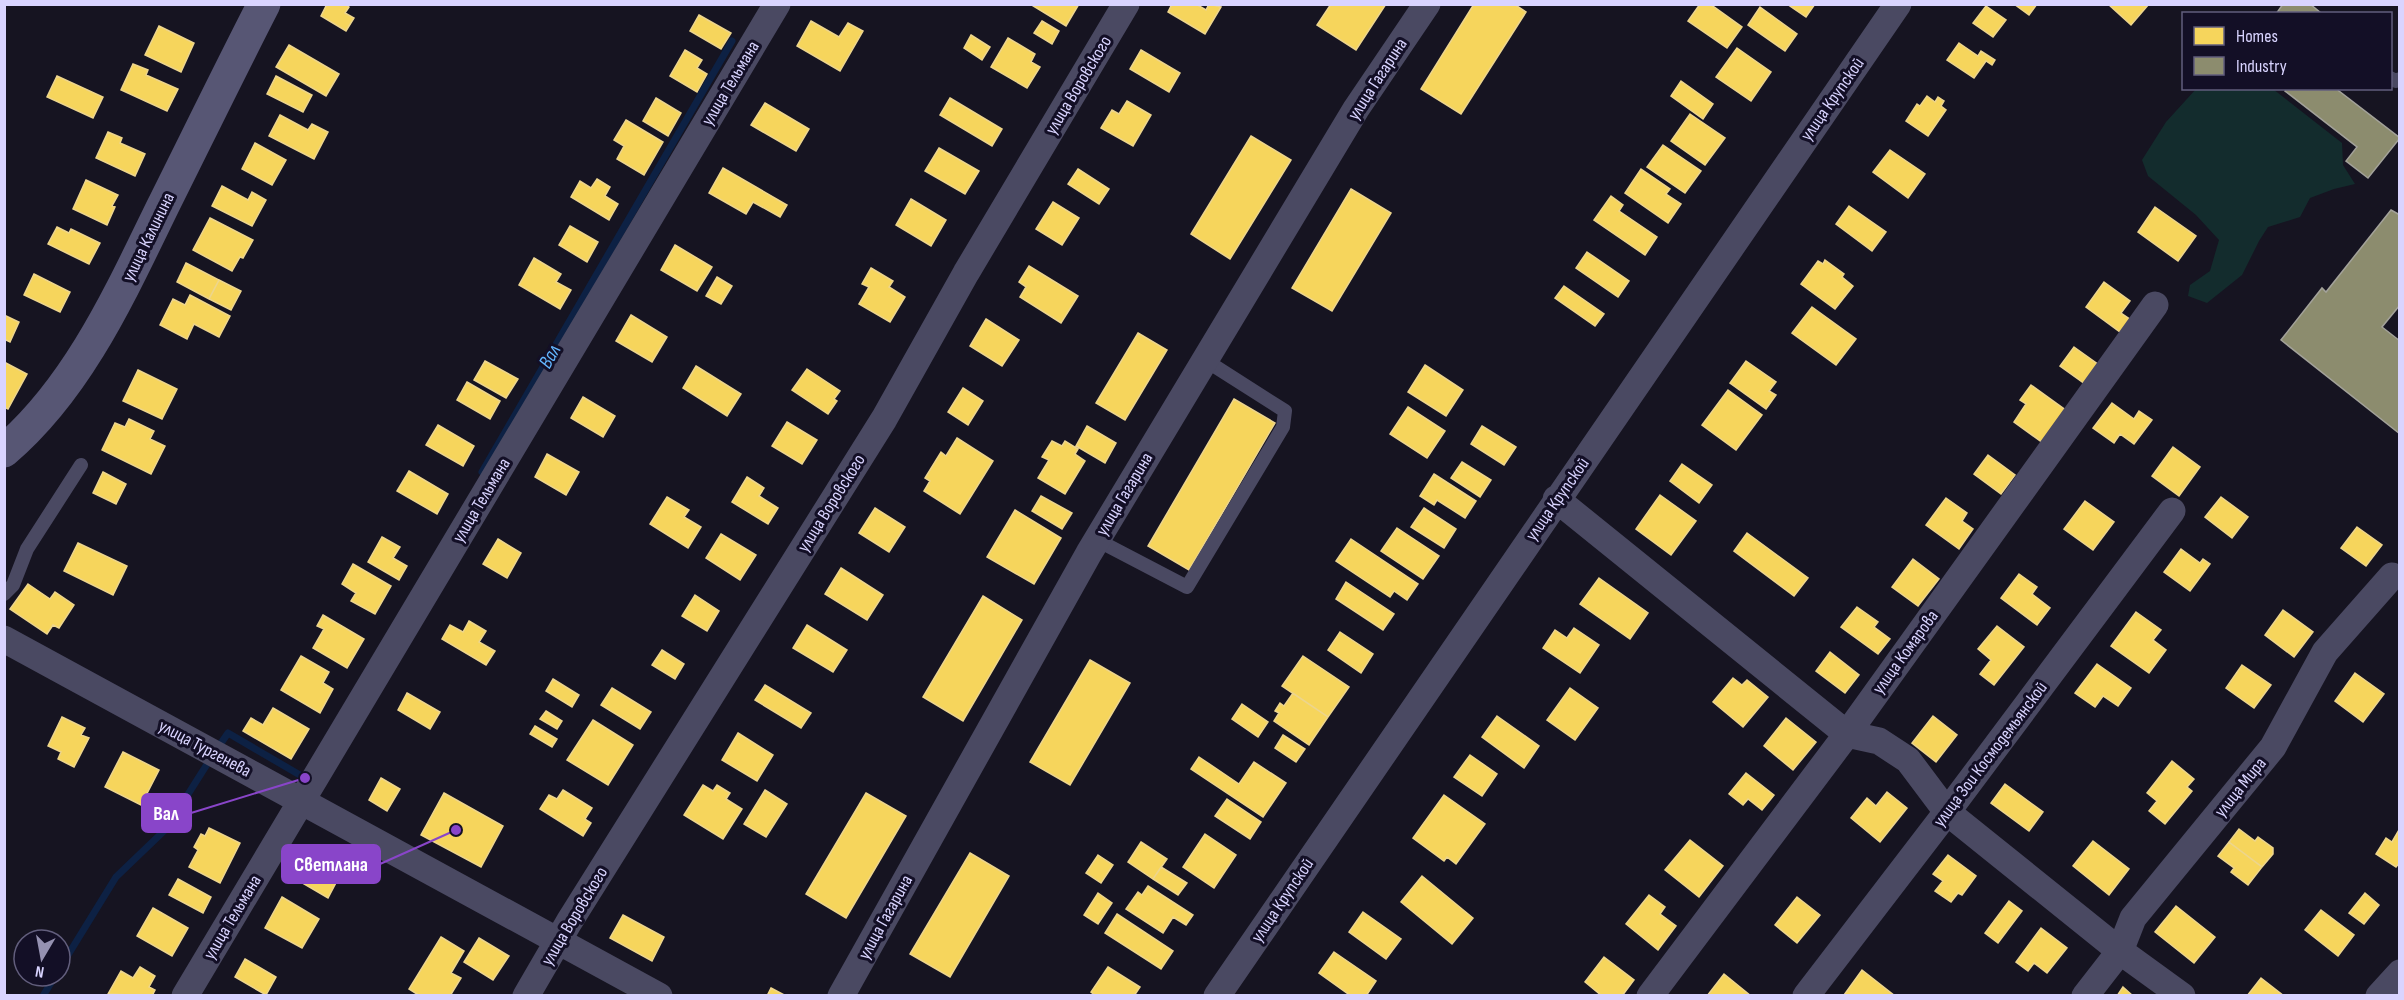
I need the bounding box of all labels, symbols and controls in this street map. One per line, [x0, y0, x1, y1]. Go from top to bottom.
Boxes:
legend [2182, 12, 2392, 90]
text: Homes [2236, 26, 2278, 47]
street label: улица Воровского [1041, 32, 1116, 138]
street label: улица Гагарина [1343, 34, 1412, 124]
street label: улица Тельмана [697, 37, 764, 129]
street label: улица Крупской [1796, 54, 1869, 145]
text: Industry [2236, 56, 2287, 77]
street label: улица Калинина [118, 189, 179, 285]
water label: Вал [534, 340, 566, 373]
street label: улица Гагарина [1091, 449, 1157, 540]
street label: улица Воровского [793, 451, 870, 556]
street label: улица Тельмана [448, 454, 515, 546]
street label: улица Крупской [1521, 454, 1594, 545]
street label: улица Комарова [1868, 606, 1943, 698]
street label: улица Зои Космодемьянской [1929, 678, 2052, 831]
street label: улица Тургенева [155, 715, 255, 782]
street label: улица Мира [2210, 753, 2271, 821]
callout: Вал [142, 794, 191, 832]
text: Вал [153, 802, 179, 826]
callout: Светлана [282, 845, 380, 883]
text: Светлана [294, 853, 368, 877]
street label: улица Крупской [1247, 854, 1318, 946]
street label: улица Воровского [537, 863, 612, 969]
street label: улица Тельмана [199, 871, 266, 963]
street label: улица Гагарина [854, 871, 917, 963]
north arrow [12, 928, 72, 988]
text: N [34, 961, 46, 981]

